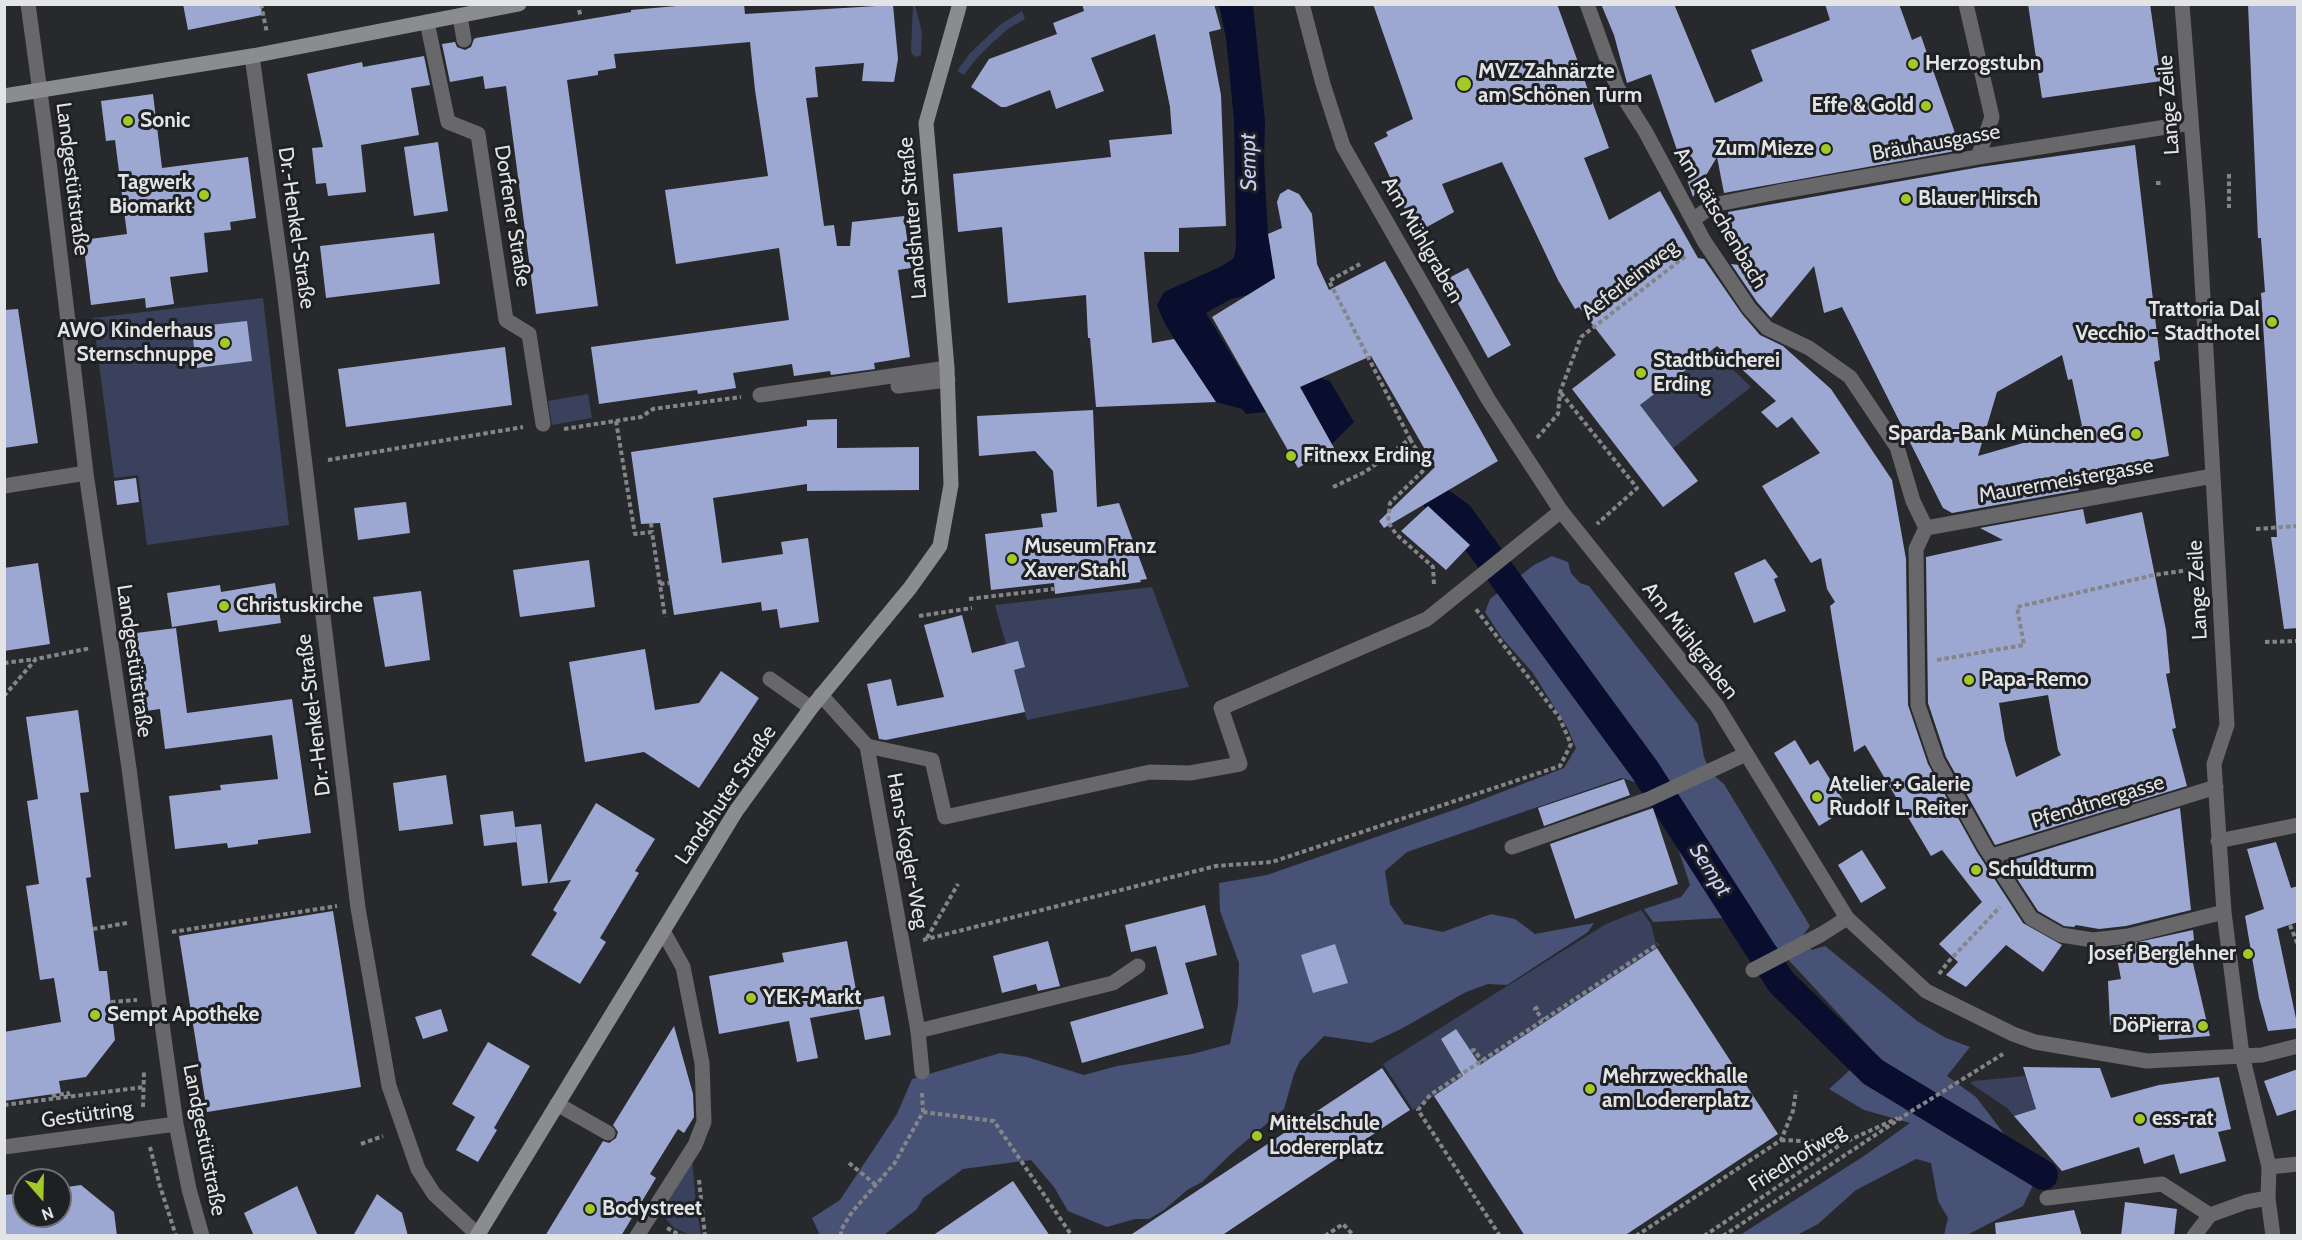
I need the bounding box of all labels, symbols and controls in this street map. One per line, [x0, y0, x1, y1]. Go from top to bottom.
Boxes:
place label: Herzogstubn [1925, 51, 2041, 77]
street label: Lange Zeile [2153, 54, 2185, 156]
marker: Herzogstubn [1906, 57, 1920, 71]
place label: MVZ Zahnärzte am Schönen Turm [1478, 59, 1642, 109]
marker: MVZ Zahnärzte am Schönen Turm [1455, 75, 1473, 93]
place label: Effe & Gold [1811, 93, 1914, 119]
marker: Effe & Gold [1919, 99, 1933, 113]
street label: Landgestütstraße [50, 101, 94, 257]
place label: Sonic [140, 108, 190, 134]
marker: Sonic [121, 114, 135, 128]
street label: Bräuhausgasse [1870, 119, 2002, 167]
water label: Sempt [1235, 133, 1263, 191]
street label: Landshuter Straße [893, 136, 933, 300]
place label: Zum Mieze [1715, 136, 1814, 162]
marker: Zum Mieze [1819, 142, 1833, 156]
street label: Dorfener Straße [488, 143, 536, 289]
street label: Am Rätschenbach [1668, 143, 1772, 293]
street label: Dr.-Henkel-Straße [272, 145, 320, 311]
place label: Tagwerk Biomarkt [109, 170, 192, 220]
street label: Am Mühlgraben [1376, 172, 1468, 308]
place label: Blauer Hirsch [1918, 186, 2038, 212]
marker: Tagwerk Biomarkt [197, 188, 211, 202]
marker: Blauer Hirsch [1899, 192, 1913, 206]
street label: Aeferleinweg [1577, 235, 1683, 325]
place label: Trattoria Dal Vecchio - Stadthotel [2076, 297, 2260, 347]
marker: Trattoria Dal Vecchio - Stadthotel [2265, 315, 2279, 329]
place label: AWO Kinderhaus Sternschnuppe [57, 318, 213, 368]
marker: AWO Kinderhaus Sternschnuppe [218, 336, 232, 350]
place label: Stadtbücherei Erding [1653, 348, 1780, 398]
marker: Stadtbücherei Erding [1634, 366, 1648, 380]
place label: Sparda-Bank München eG [1888, 421, 2124, 447]
marker: Sparda-Bank München eG [2129, 427, 2143, 441]
place label: Fitnexx Erding [1303, 443, 1432, 469]
marker: Fitnexx Erding [1284, 449, 1298, 463]
street label: Maurermeistergasse [1977, 453, 2155, 509]
place label: Museum Franz Xaver Stahl [1024, 534, 1156, 584]
street label: Lange Zeile [2183, 539, 2213, 641]
marker: Museum Franz Xaver Stahl [1005, 552, 1019, 566]
street label: Am Mühlgraben [1637, 578, 1743, 704]
street label: Landgestütstraße [111, 583, 157, 739]
place label: Christuskirche [236, 593, 363, 619]
marker: Christuskirche [217, 599, 231, 613]
street label: Dr.-Henkel-Straße [292, 633, 336, 797]
place label: Papa-Remo [1981, 667, 2089, 693]
marker: Papa-Remo [1962, 673, 1976, 687]
street label: Landshuter Straße [670, 721, 782, 869]
street label: Pfendtnergasse [2028, 770, 2168, 834]
street label: Hans-Kogler-Weg [881, 771, 933, 931]
place label: Atelier + Galerie Rudolf L. Reiter [1829, 772, 1970, 822]
marker: Atelier + Galerie Rudolf L. Reiter [1810, 790, 1824, 804]
water label: Sempt [1683, 839, 1737, 901]
place label: Schuldturm [1988, 857, 2094, 883]
marker: Schuldturm [1969, 863, 1983, 877]
place label: Josef Berglehner [2088, 941, 2236, 967]
marker: Josef Berglehner [2241, 947, 2255, 961]
place label: YEK-Markt [763, 985, 861, 1011]
marker: YEK-Markt [744, 991, 758, 1005]
place label: Sempt Apotheke [107, 1002, 259, 1028]
marker: Sempt Apotheke [88, 1008, 102, 1022]
place label: DöPierra [2112, 1013, 2191, 1039]
marker: DöPierra [2196, 1019, 2210, 1033]
street label: Landgestütstraße [177, 1062, 231, 1218]
place label: Mehrzweckhalle am Lodererplatz [1602, 1064, 1750, 1114]
marker: Mehrzweckhalle am Lodererplatz [1583, 1082, 1597, 1096]
street label: Gestütring [40, 1096, 134, 1134]
place label: ess-rat [2152, 1106, 2214, 1132]
place label: Mittelschule Lodererplatz [1269, 1111, 1384, 1161]
marker: ess-rat [2133, 1112, 2147, 1126]
street label: Friedhofweg [1744, 1118, 1850, 1198]
marker: Mittelschule Lodererplatz [1250, 1129, 1264, 1143]
north arrow [12, 1168, 72, 1228]
place label: Bodystreet [602, 1196, 702, 1222]
marker: Bodystreet [583, 1202, 597, 1216]
text: N [39, 1203, 56, 1224]

